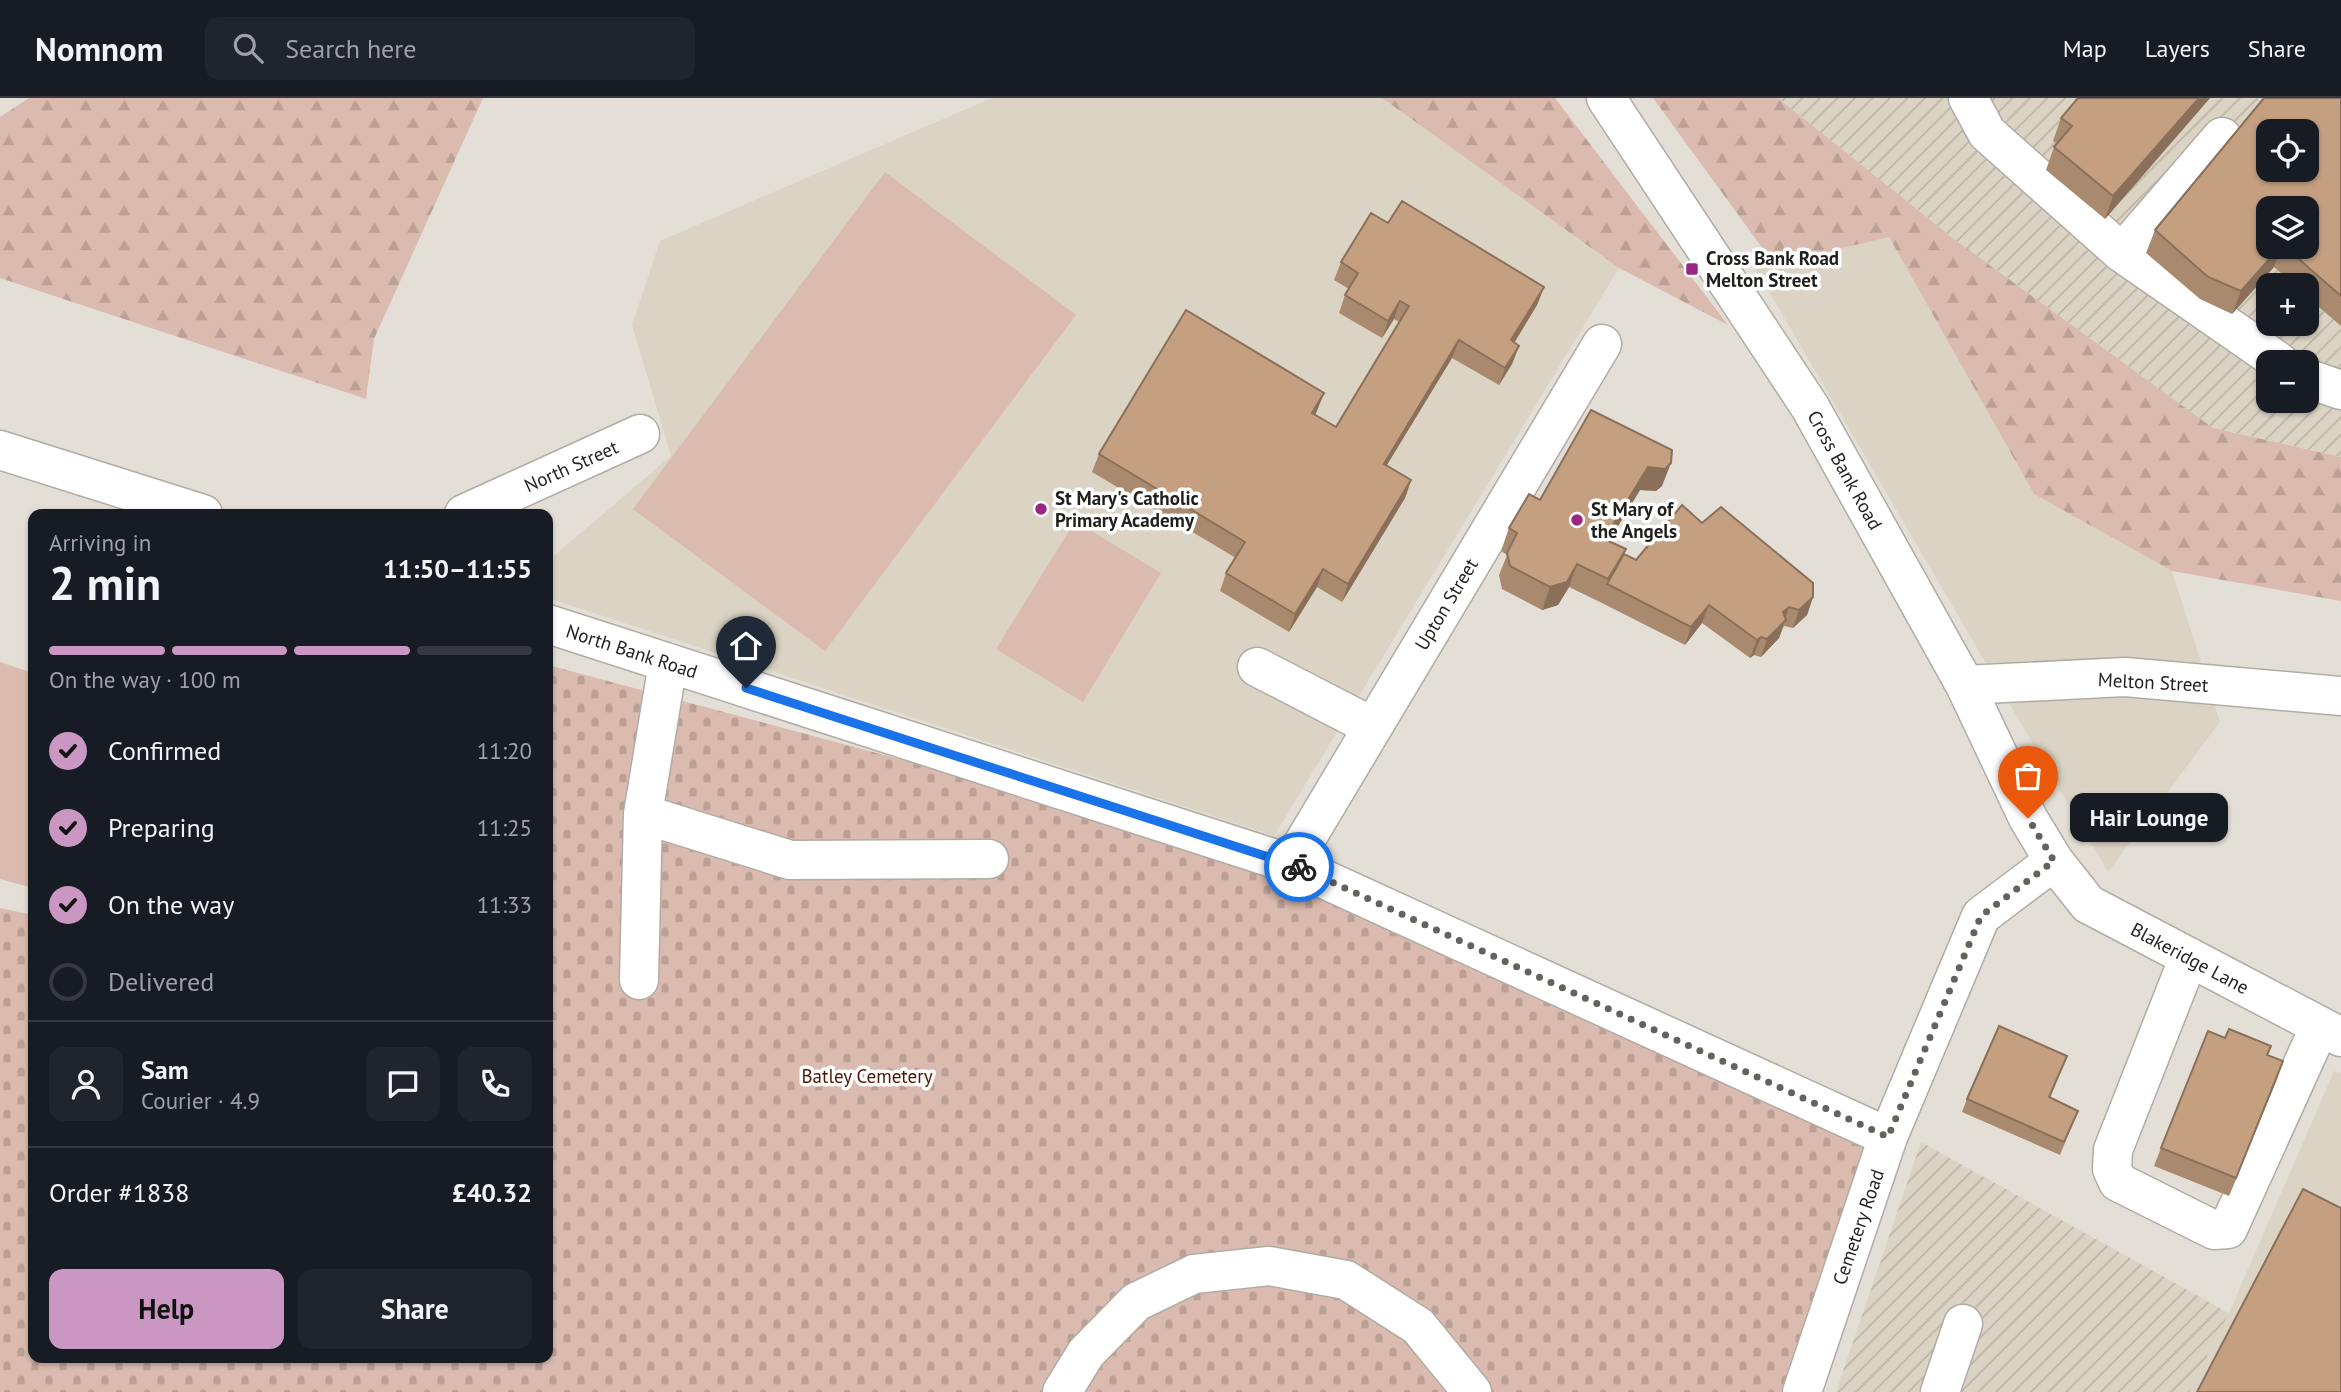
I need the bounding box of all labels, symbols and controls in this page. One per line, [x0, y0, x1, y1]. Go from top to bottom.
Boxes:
search box [205, 17, 695, 80]
text: Nomnom [35, 27, 163, 70]
icon: search [229, 29, 267, 67]
text: Search here [285, 32, 416, 65]
text: Map [2063, 33, 2107, 64]
text: Layers [2145, 33, 2210, 64]
text: Share [2248, 33, 2306, 64]
map controls [2256, 119, 2319, 413]
button: locate [2256, 119, 2319, 182]
button: layers [2256, 196, 2319, 259]
place label: Cross Bank Road Melton Street [1706, 246, 1839, 292]
marker: Cross Bank Road Melton Street [1684, 261, 1700, 277]
button: + [2256, 273, 2319, 336]
button: − [2256, 350, 2319, 413]
street label: Cross Bank Road [1802, 406, 1888, 534]
street label: North Street [520, 434, 622, 497]
place label: St Mary's Catholic Primary Academy [1055, 486, 1199, 532]
place label: St Mary of the Angels [1591, 497, 1677, 543]
marker: St Mary's Catholic Primary Academy [1033, 501, 1049, 517]
marker: St Mary of the Angels [1569, 512, 1585, 528]
text: Arriving in [49, 528, 151, 557]
text: 11:50–11:55 [383, 552, 532, 585]
text: 2 min [49, 553, 161, 613]
street label: Upton Street [1409, 553, 1483, 654]
pin [716, 616, 776, 688]
street label: North Bank Road [563, 618, 701, 684]
icon: home [727, 627, 765, 665]
text: On the way · 100 m [49, 665, 241, 694]
street label: Melton Street [2097, 667, 2209, 697]
icon: check [49, 732, 87, 770]
text: Confirmed [108, 734, 221, 767]
text: 11:20 [477, 736, 532, 765]
pin [1998, 746, 2058, 818]
icon: bag [2009, 757, 2047, 795]
callout: Hair Lounge [2070, 794, 2228, 842]
text: Hair Lounge [2090, 803, 2208, 832]
icon: check [49, 809, 87, 847]
text: Preparing [108, 811, 215, 844]
text: 11:25 [477, 813, 532, 842]
courier [1264, 832, 1334, 902]
icon: bike [1280, 848, 1318, 886]
icon: check [49, 886, 87, 924]
text: On the way [108, 888, 234, 921]
text: 11:33 [477, 890, 532, 919]
street label: Blakeridge Lane [2127, 917, 2253, 999]
text: Delivered [108, 965, 214, 998]
button: person [49, 1047, 123, 1121]
button: chat [366, 1047, 440, 1121]
button: phone [458, 1047, 532, 1121]
text: Sam [141, 1053, 189, 1086]
park label: Batley Cemetery [801, 1064, 933, 1088]
text: Courier · 4.9 [141, 1086, 260, 1115]
street label: Cemetery Road [1827, 1166, 1889, 1288]
text: Order #1838 [49, 1176, 189, 1209]
text: £40.32 [452, 1176, 532, 1209]
button: Help [49, 1269, 284, 1349]
button: Share [298, 1269, 532, 1349]

